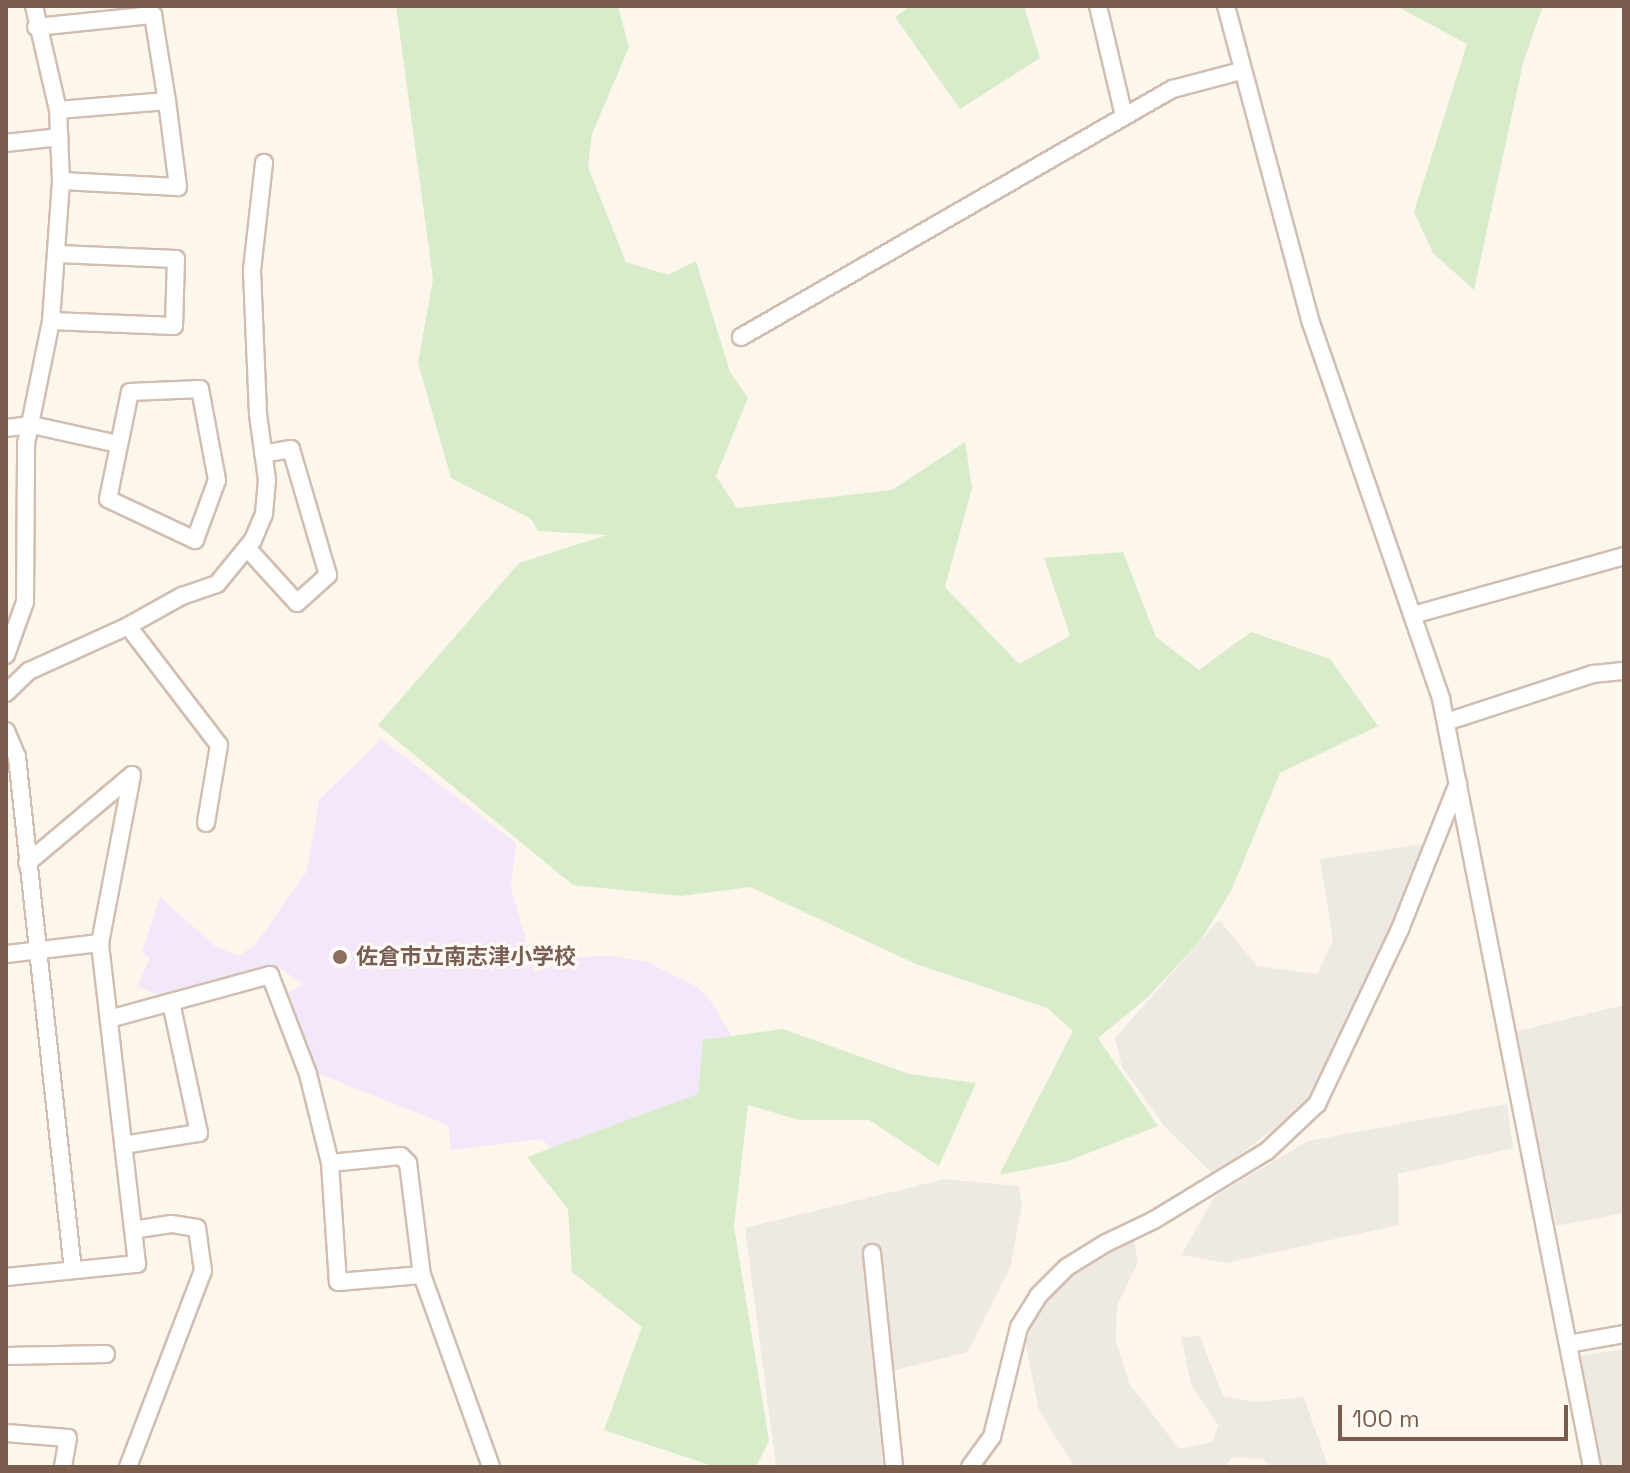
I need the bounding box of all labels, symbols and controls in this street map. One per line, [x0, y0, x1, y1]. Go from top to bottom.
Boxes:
place label: 佐倉市立南志津小学校 [356, 944, 576, 970]
marker: 佐倉市立南志津小学校 [331, 948, 349, 966]
scale bar [1342, 1389, 1572, 1439]
text: 100 m [1352, 1403, 1420, 1434]

